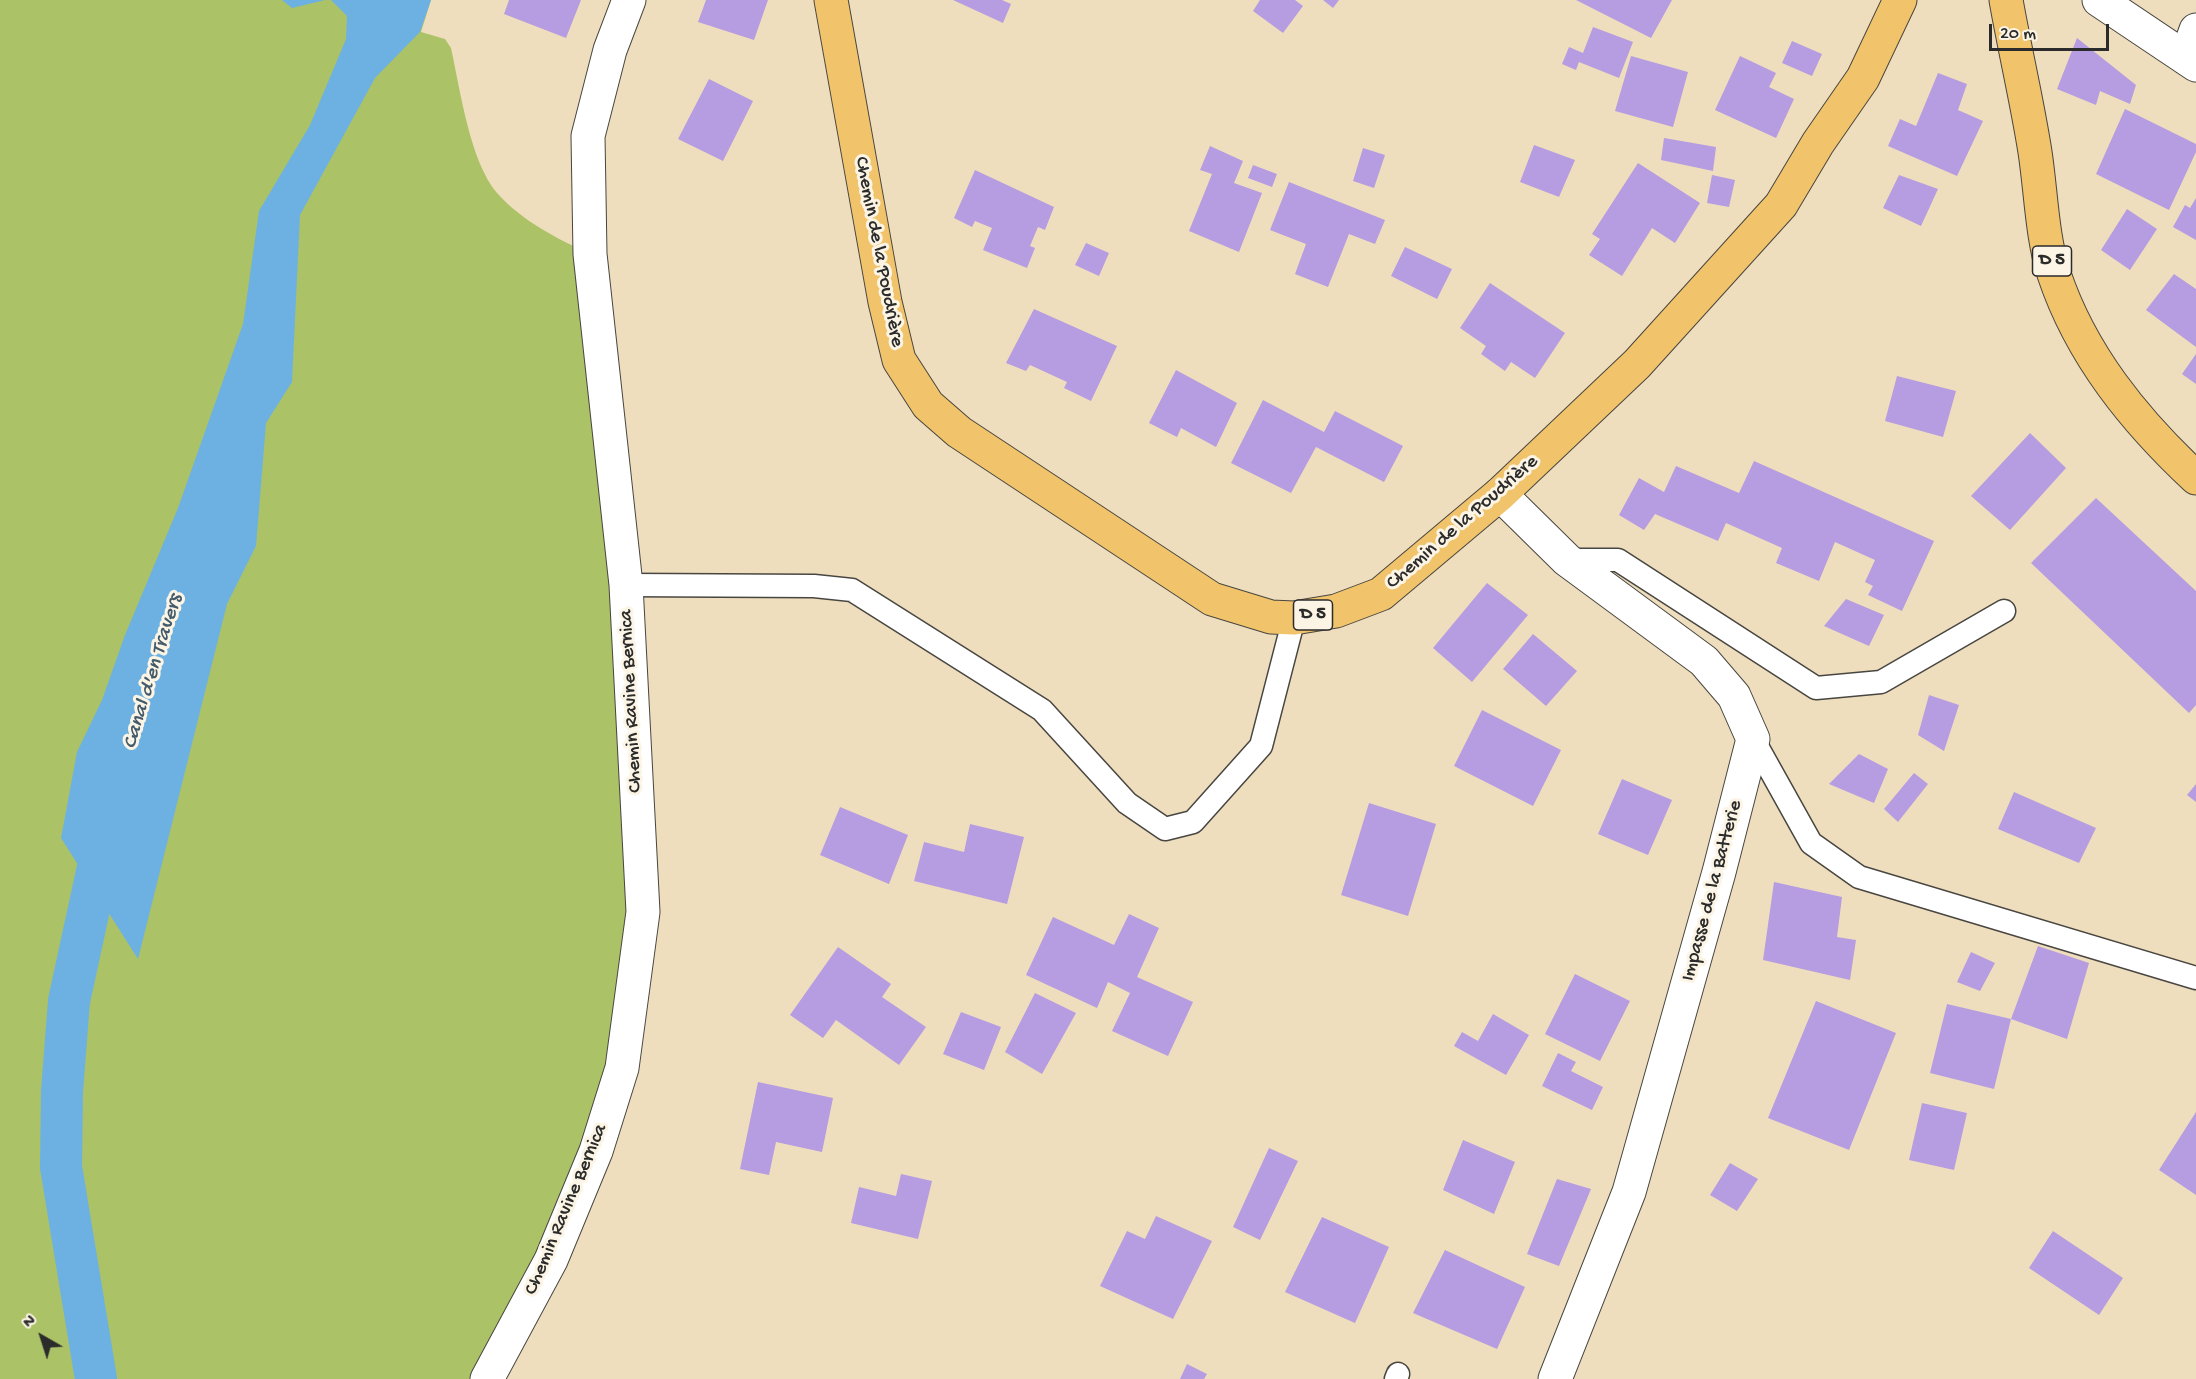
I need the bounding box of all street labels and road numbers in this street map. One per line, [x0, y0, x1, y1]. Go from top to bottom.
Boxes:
street label: Chemin de la Poudrière [848, 155, 908, 349]
road number: D 5 [2032, 246, 2072, 276]
street label: Chemin de la Poudrière [1382, 451, 1544, 595]
road number: D 5 [1294, 600, 1332, 630]
street label: Chemin Ravine Bernica [615, 609, 649, 793]
street label: Impasse de la Batterie [1677, 798, 1749, 984]
street label: Chemin Ravine Bernica [520, 1121, 614, 1299]

